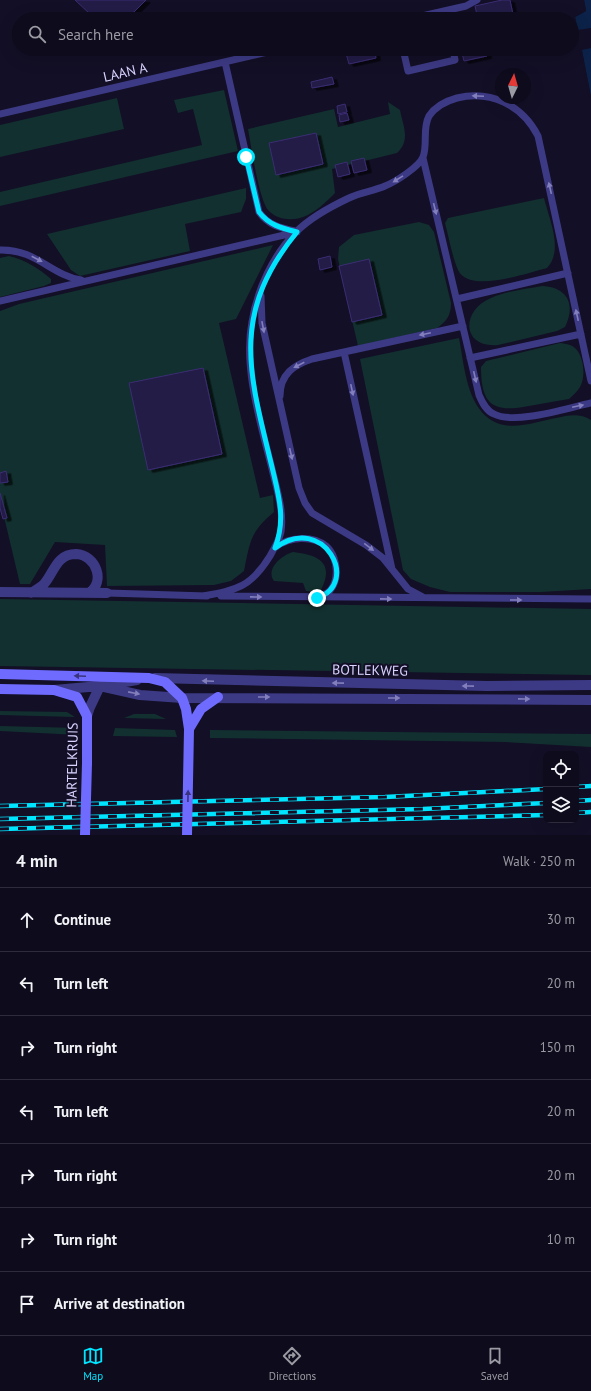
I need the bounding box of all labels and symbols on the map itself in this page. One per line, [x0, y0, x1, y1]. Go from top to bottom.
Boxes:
street label: LAAN A [101, 58, 150, 86]
north arrow [495, 68, 531, 104]
one-way arrow [472, 93, 484, 100]
route start [237, 148, 255, 166]
one-way arrow [392, 175, 404, 182]
one-way arrow [546, 182, 552, 194]
one-way arrow [433, 203, 439, 215]
one-way arrow [32, 255, 43, 262]
one-way arrow [573, 309, 579, 321]
one-way arrow [260, 321, 266, 333]
one-way arrow [418, 332, 431, 338]
one-way arrow [293, 362, 304, 368]
one-way arrow [472, 370, 478, 383]
one-way arrow [350, 384, 356, 396]
one-way arrow [572, 402, 584, 408]
one-way arrow [289, 448, 295, 460]
one-way arrow [364, 543, 375, 551]
route end [308, 589, 326, 607]
one-way arrow [250, 593, 262, 600]
one-way arrow [380, 596, 393, 602]
one-way arrow [510, 597, 523, 603]
street label: BOTLEKWEG [332, 660, 408, 680]
one-way arrow [73, 673, 86, 679]
one-way arrow [202, 677, 214, 684]
one-way arrow [331, 680, 344, 686]
one-way arrow [461, 683, 474, 689]
one-way arrow [128, 691, 140, 697]
one-way arrow [258, 694, 271, 700]
one-way arrow [388, 695, 401, 701]
one-way arrow [518, 696, 531, 702]
street label: HARTELKRUIS [62, 722, 82, 808]
one-way arrow [185, 789, 191, 802]

